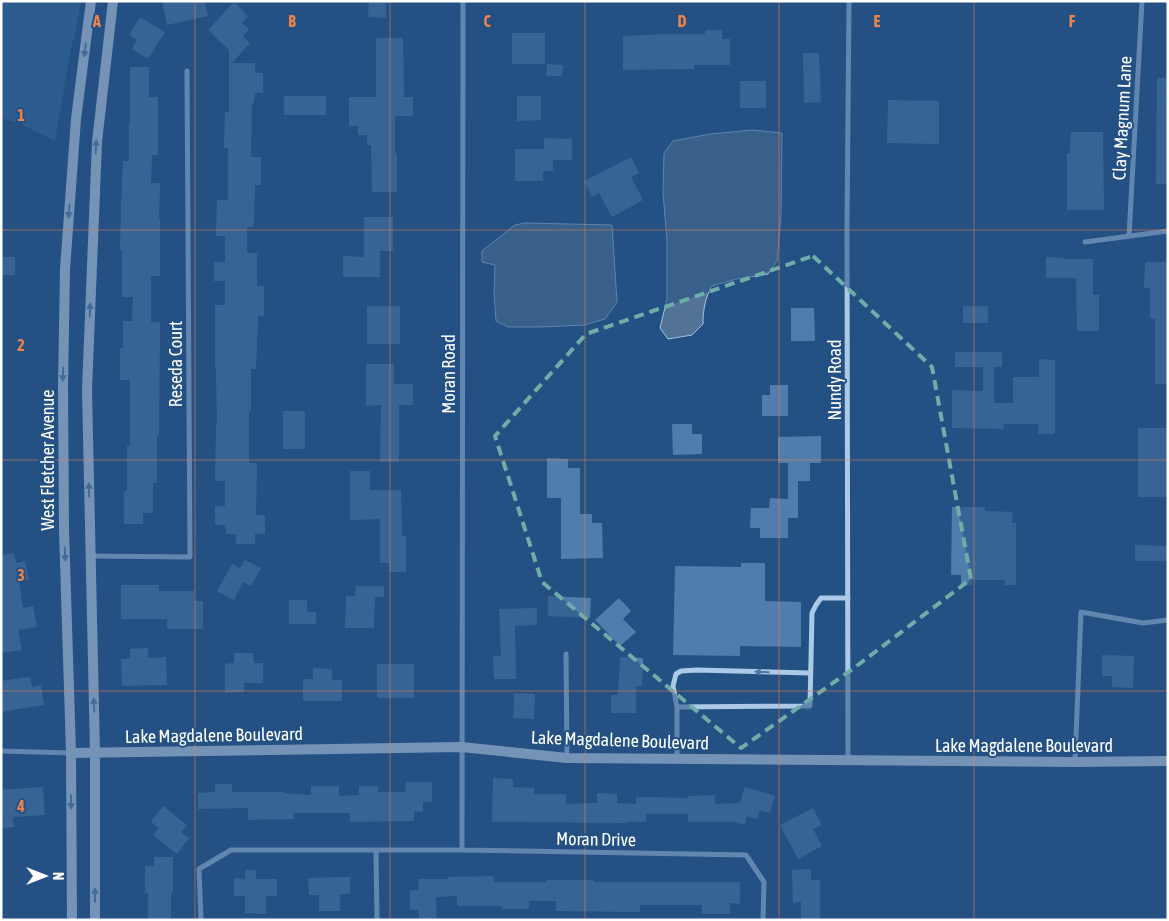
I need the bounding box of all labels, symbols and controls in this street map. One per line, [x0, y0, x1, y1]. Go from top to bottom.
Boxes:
text: A [92, 12, 101, 30]
text: B [288, 12, 296, 30]
text: C [483, 12, 491, 30]
text: D [678, 12, 687, 30]
text: E [874, 12, 881, 30]
text: F [1069, 12, 1076, 30]
one-way arrow [81, 42, 89, 58]
street label: Clay Magnum Lane [1108, 55, 1136, 181]
text: 1 [17, 106, 25, 124]
one-way arrow [93, 139, 101, 155]
one-way arrow [64, 204, 72, 220]
one-way arrow [86, 301, 94, 317]
street label: Reseda Court [165, 321, 186, 407]
street label: Moran Road [438, 334, 459, 414]
text: 2 [17, 336, 25, 354]
street label: Nundy Road [824, 340, 845, 420]
one-way arrow [59, 366, 67, 382]
street label: West Fletcher Avenue [37, 390, 58, 530]
one-way arrow [84, 481, 92, 497]
one-way arrow [61, 546, 69, 562]
text: 3 [17, 566, 25, 584]
one-way arrow [753, 667, 769, 675]
one-way arrow [90, 696, 98, 712]
street label: Lake Magdalene Boulevard [125, 723, 303, 747]
street label: Lake Magdalene Boulevard [531, 726, 709, 754]
street label: Lake Magdalene Boulevard [935, 735, 1113, 756]
one-way arrow [67, 794, 75, 810]
text: 4 [16, 797, 25, 815]
street label: Moran Drive [556, 828, 636, 850]
north arrow [20, 851, 70, 901]
text: N [50, 872, 66, 880]
one-way arrow [91, 887, 99, 903]

